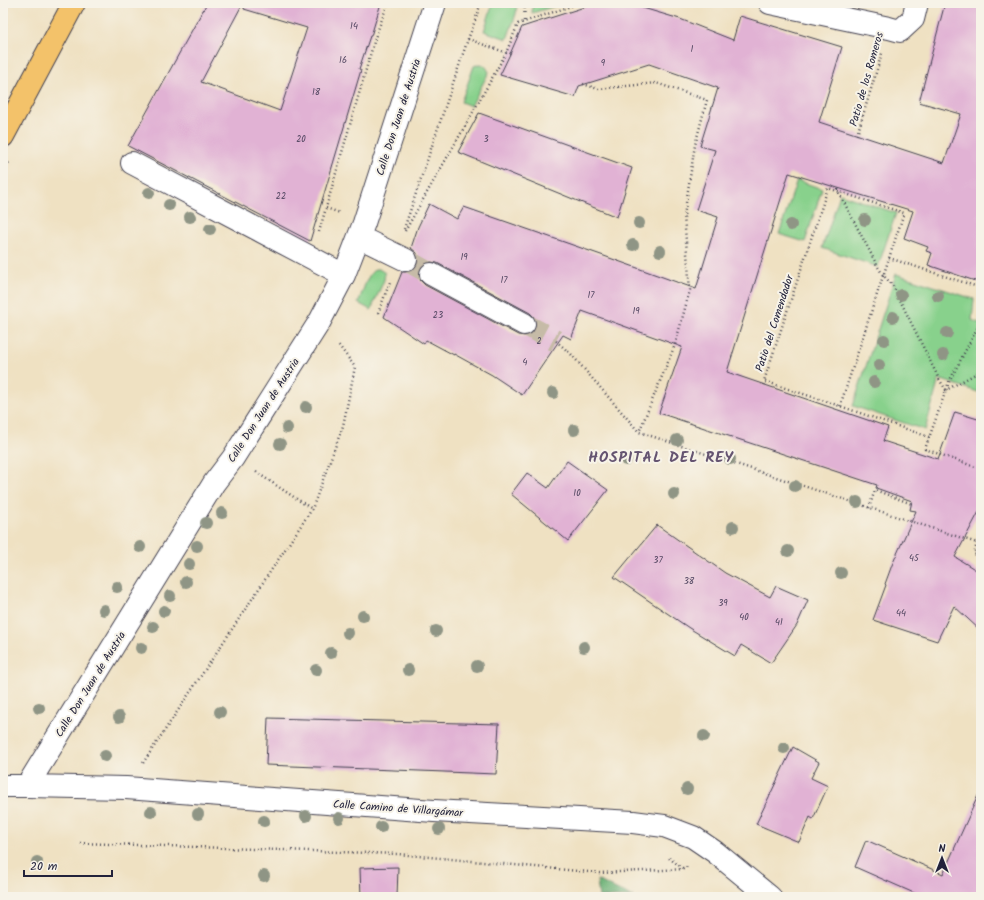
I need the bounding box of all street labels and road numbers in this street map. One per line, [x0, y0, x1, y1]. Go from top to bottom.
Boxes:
street label: Patio de los Romeros [845, 30, 889, 129]
street label: Calle Don Juan de Austria [372, 57, 426, 178]
street label: Patio del Comendador [751, 271, 800, 374]
street label: Calle Don Juan de Austria [223, 355, 305, 467]
street label: Calle Don Juan de Austria [51, 628, 131, 741]
street label: Calle Camino de Villargámar [332, 795, 465, 823]

